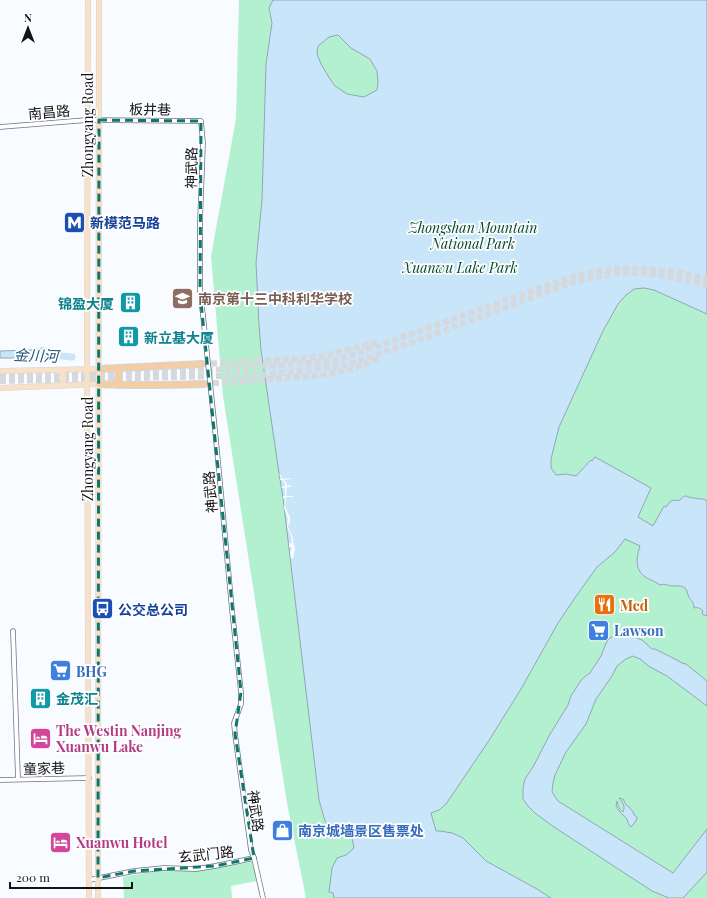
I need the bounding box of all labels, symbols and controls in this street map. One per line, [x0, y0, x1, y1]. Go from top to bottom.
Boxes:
north arrow [8, 8, 48, 48]
text: N [24, 10, 32, 25]
street label: Zhongyang Road [78, 73, 97, 177]
street label: 板井巷 [129, 99, 171, 119]
street label: 南昌路 [27, 101, 71, 123]
street label: 神武路 [181, 147, 201, 189]
metro station icon: 新模范马路 [61, 209, 87, 235]
place label: 新模范马路 [90, 213, 160, 232]
park label: Zhongshan Mountain National Park [408, 218, 537, 253]
park label: Xuanwu Lake Park [401, 258, 518, 277]
school or university icon: 南京第十三中科利华学校 [169, 285, 195, 311]
place label: 南京第十三中科利华学校 [198, 289, 352, 308]
building icon: 锦盈大厦 [117, 290, 143, 316]
place label: 锦盈大厦 [58, 294, 114, 313]
building icon: 新立基大厦 [116, 324, 142, 350]
place label: 新立基大厦 [144, 328, 214, 347]
water label: 金川河 [13, 344, 62, 366]
street label: Zhongyang Road [78, 397, 97, 501]
street label: 神武路 [199, 470, 221, 514]
restaurant icon: Mcd [592, 592, 618, 618]
bus stop icon: 公交总公司 [89, 596, 115, 622]
place label: Mcd [620, 596, 649, 615]
place label: 公交总公司 [118, 600, 188, 619]
supermarket icon: Lawson [586, 617, 612, 643]
place label: Lawson [614, 621, 664, 640]
supermarket icon: BHG [47, 658, 73, 684]
place label: BHG [76, 662, 107, 681]
building icon: 金茂汇 [28, 685, 54, 711]
place label: 金茂汇 [56, 689, 98, 708]
place label: The Westin Nanjing Xuanwu Lake [56, 721, 182, 756]
hotel icon: The Westin Nanjing Xuanwu Lake [27, 725, 53, 751]
street label: 童家巷 [23, 758, 65, 778]
street label: 神武路 [244, 789, 268, 833]
shop icon: 南京城墙景区售票处 [270, 817, 296, 843]
place label: 南京城墙景区售票处 [298, 821, 424, 840]
hotel icon: Xuanwu Hotel [47, 829, 73, 855]
place label: Xuanwu Hotel [76, 833, 168, 852]
street label: 玄武门路 [177, 842, 235, 866]
scale bar [10, 864, 132, 890]
text: 200 m [16, 869, 50, 885]

